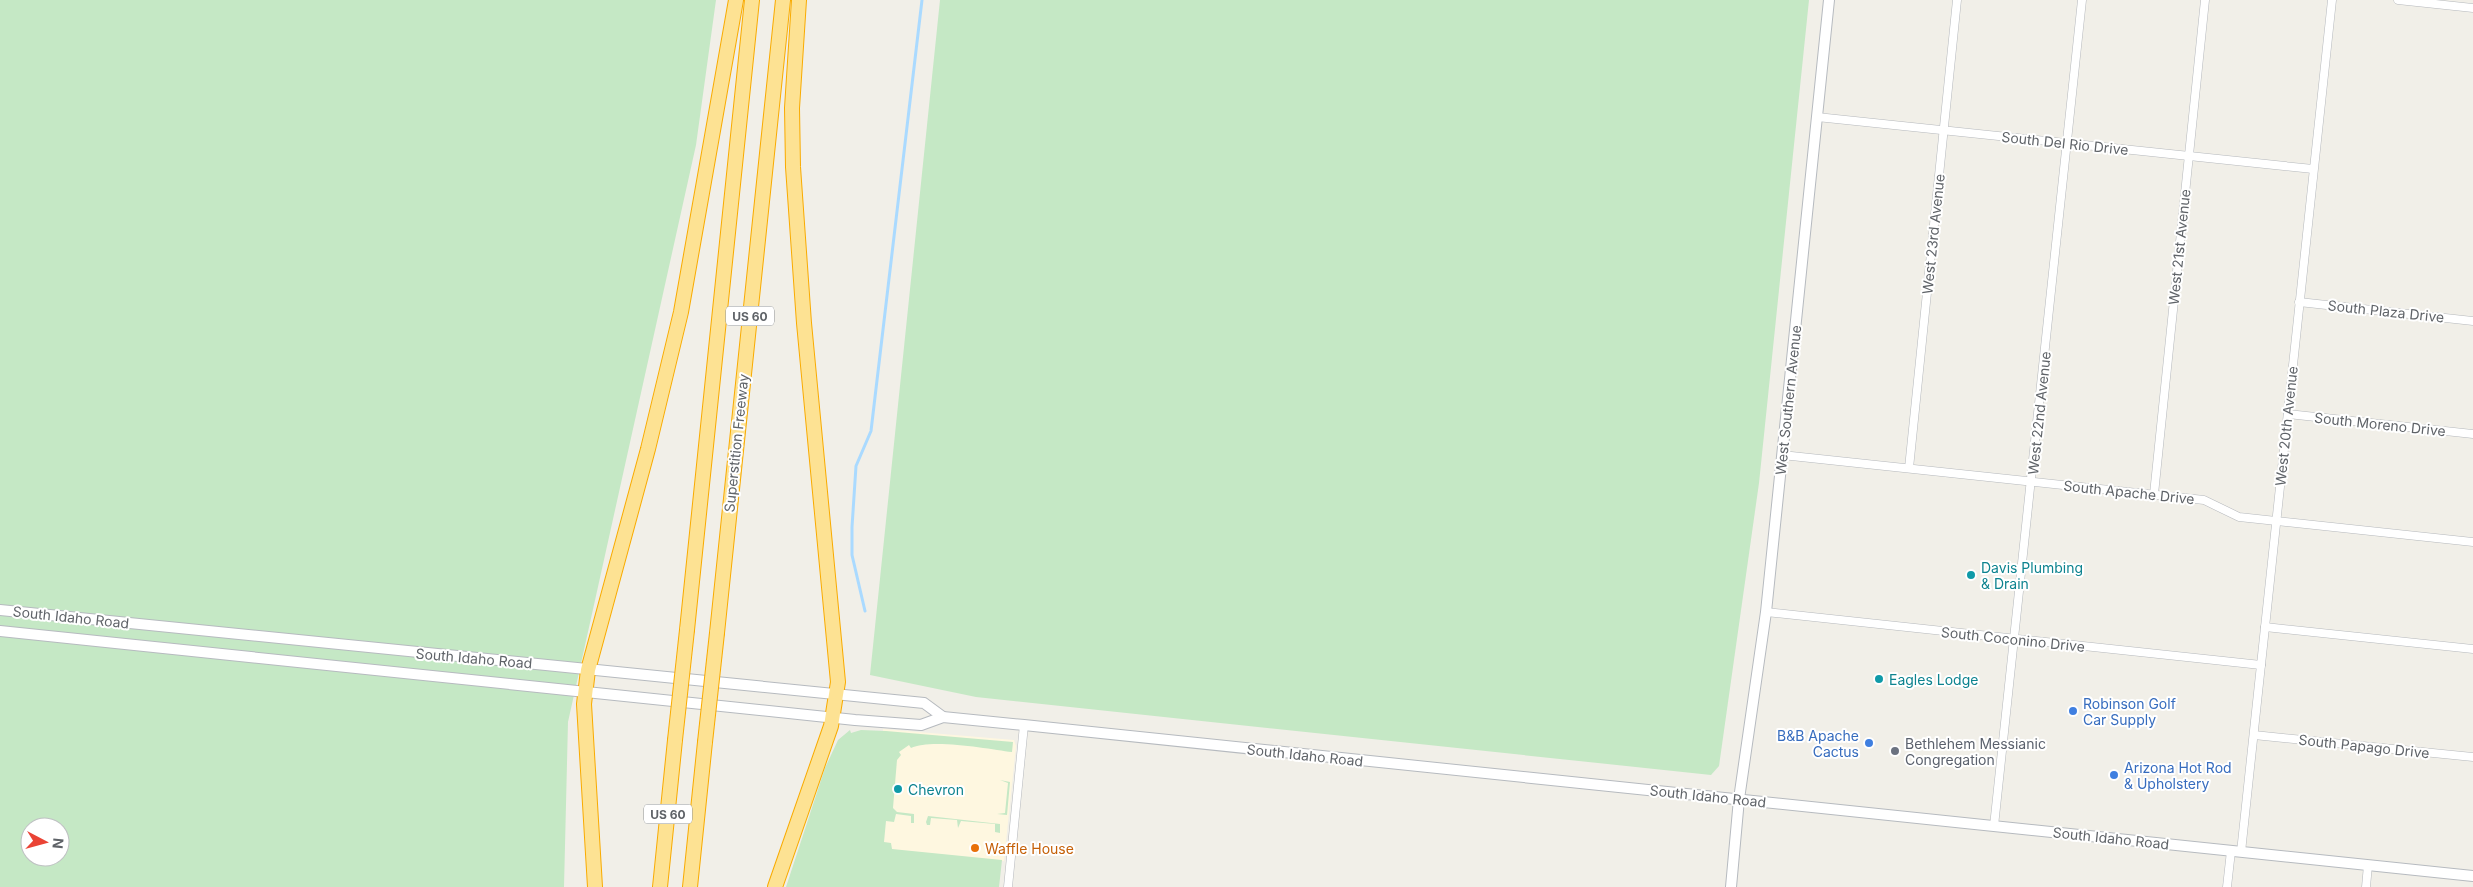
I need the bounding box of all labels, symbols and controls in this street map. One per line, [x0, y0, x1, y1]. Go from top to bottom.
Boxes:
street label: South Del Rio Drive [2001, 128, 2129, 158]
street label: West 23rd Avenue [1918, 173, 1948, 295]
street label: West 21st Avenue [2164, 188, 2194, 306]
street label: South Plaza Drive [2327, 296, 2445, 326]
road number: US 60 [726, 306, 774, 326]
street label: West Southern Avenue [1772, 324, 1804, 476]
street label: West 22nd Avenue [2024, 350, 2054, 476]
street label: West 20th Avenue [2271, 365, 2301, 487]
street label: Superstition Freeway [720, 373, 752, 513]
street label: South Moreno Drive [2313, 409, 2447, 439]
street label: South Apache Drive [2063, 477, 2195, 507]
place label: Davis Plumbing & Drain [1981, 559, 2083, 592]
marker: Davis Plumbing & Drain [1965, 569, 1977, 581]
street label: South Idaho Road [12, 602, 130, 632]
street label: South Coconino Drive [1940, 623, 2086, 655]
street label: South Idaho Road [415, 644, 533, 672]
place label: Eagles Lodge [1889, 671, 1978, 688]
marker: Eagles Lodge [1873, 673, 1885, 685]
place label: Robinson Golf Car Supply [2083, 695, 2176, 728]
marker: Robinson Golf Car Supply [2067, 705, 2079, 717]
place label: B&B Apache Cactus [1777, 727, 1859, 760]
street label: South Papago Drive [2298, 731, 2430, 761]
place label: Bethlehem Messianic Congregation [1905, 735, 2046, 768]
marker: B&B Apache Cactus [1863, 737, 1875, 749]
street label: South Idaho Road [1246, 740, 1364, 770]
marker: Bethlehem Messianic Congregation [1889, 745, 1901, 757]
place label: Arizona Hot Rod & Upholstery [2124, 759, 2232, 792]
marker: Arizona Hot Rod & Upholstery [2108, 769, 2120, 781]
place label: Chevron [908, 781, 964, 798]
street label: South Idaho Road [1649, 781, 1767, 811]
marker: Chevron [892, 783, 904, 795]
road number: US 60 [644, 804, 692, 824]
north arrow [20, 817, 70, 867]
street label: South Idaho Road [2052, 823, 2170, 853]
text: N [49, 837, 67, 850]
place label: Waffle House [985, 840, 1074, 857]
marker: Waffle House [969, 842, 981, 854]

